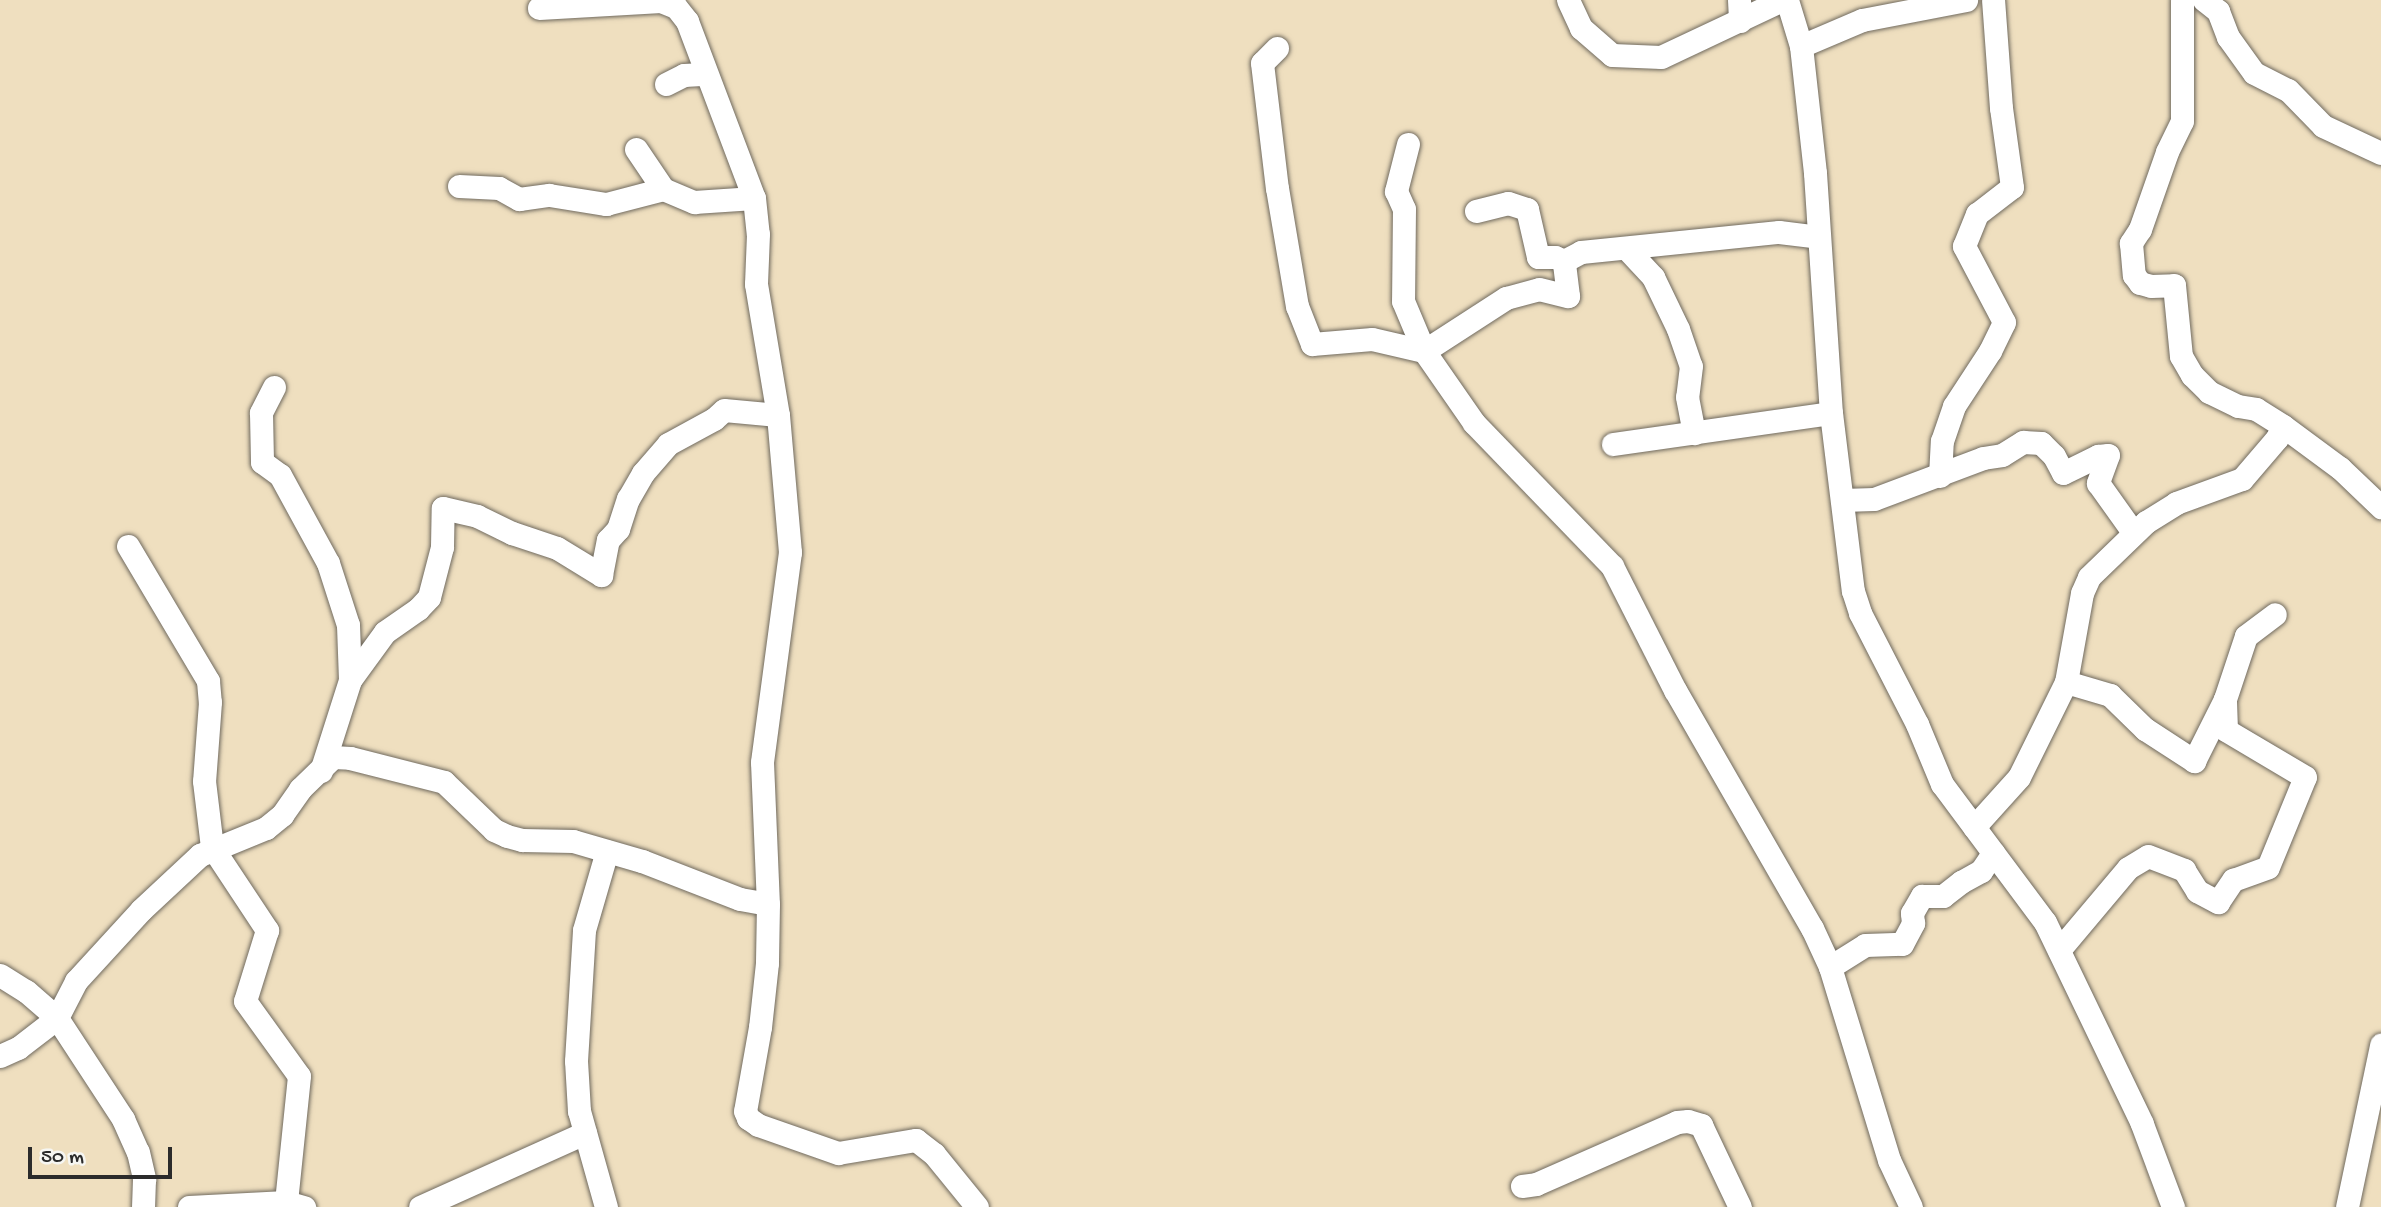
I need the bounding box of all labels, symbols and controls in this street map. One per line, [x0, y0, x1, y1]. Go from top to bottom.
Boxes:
scale bar [32, 1134, 175, 1178]
text: 50 m [41, 1146, 84, 1171]

